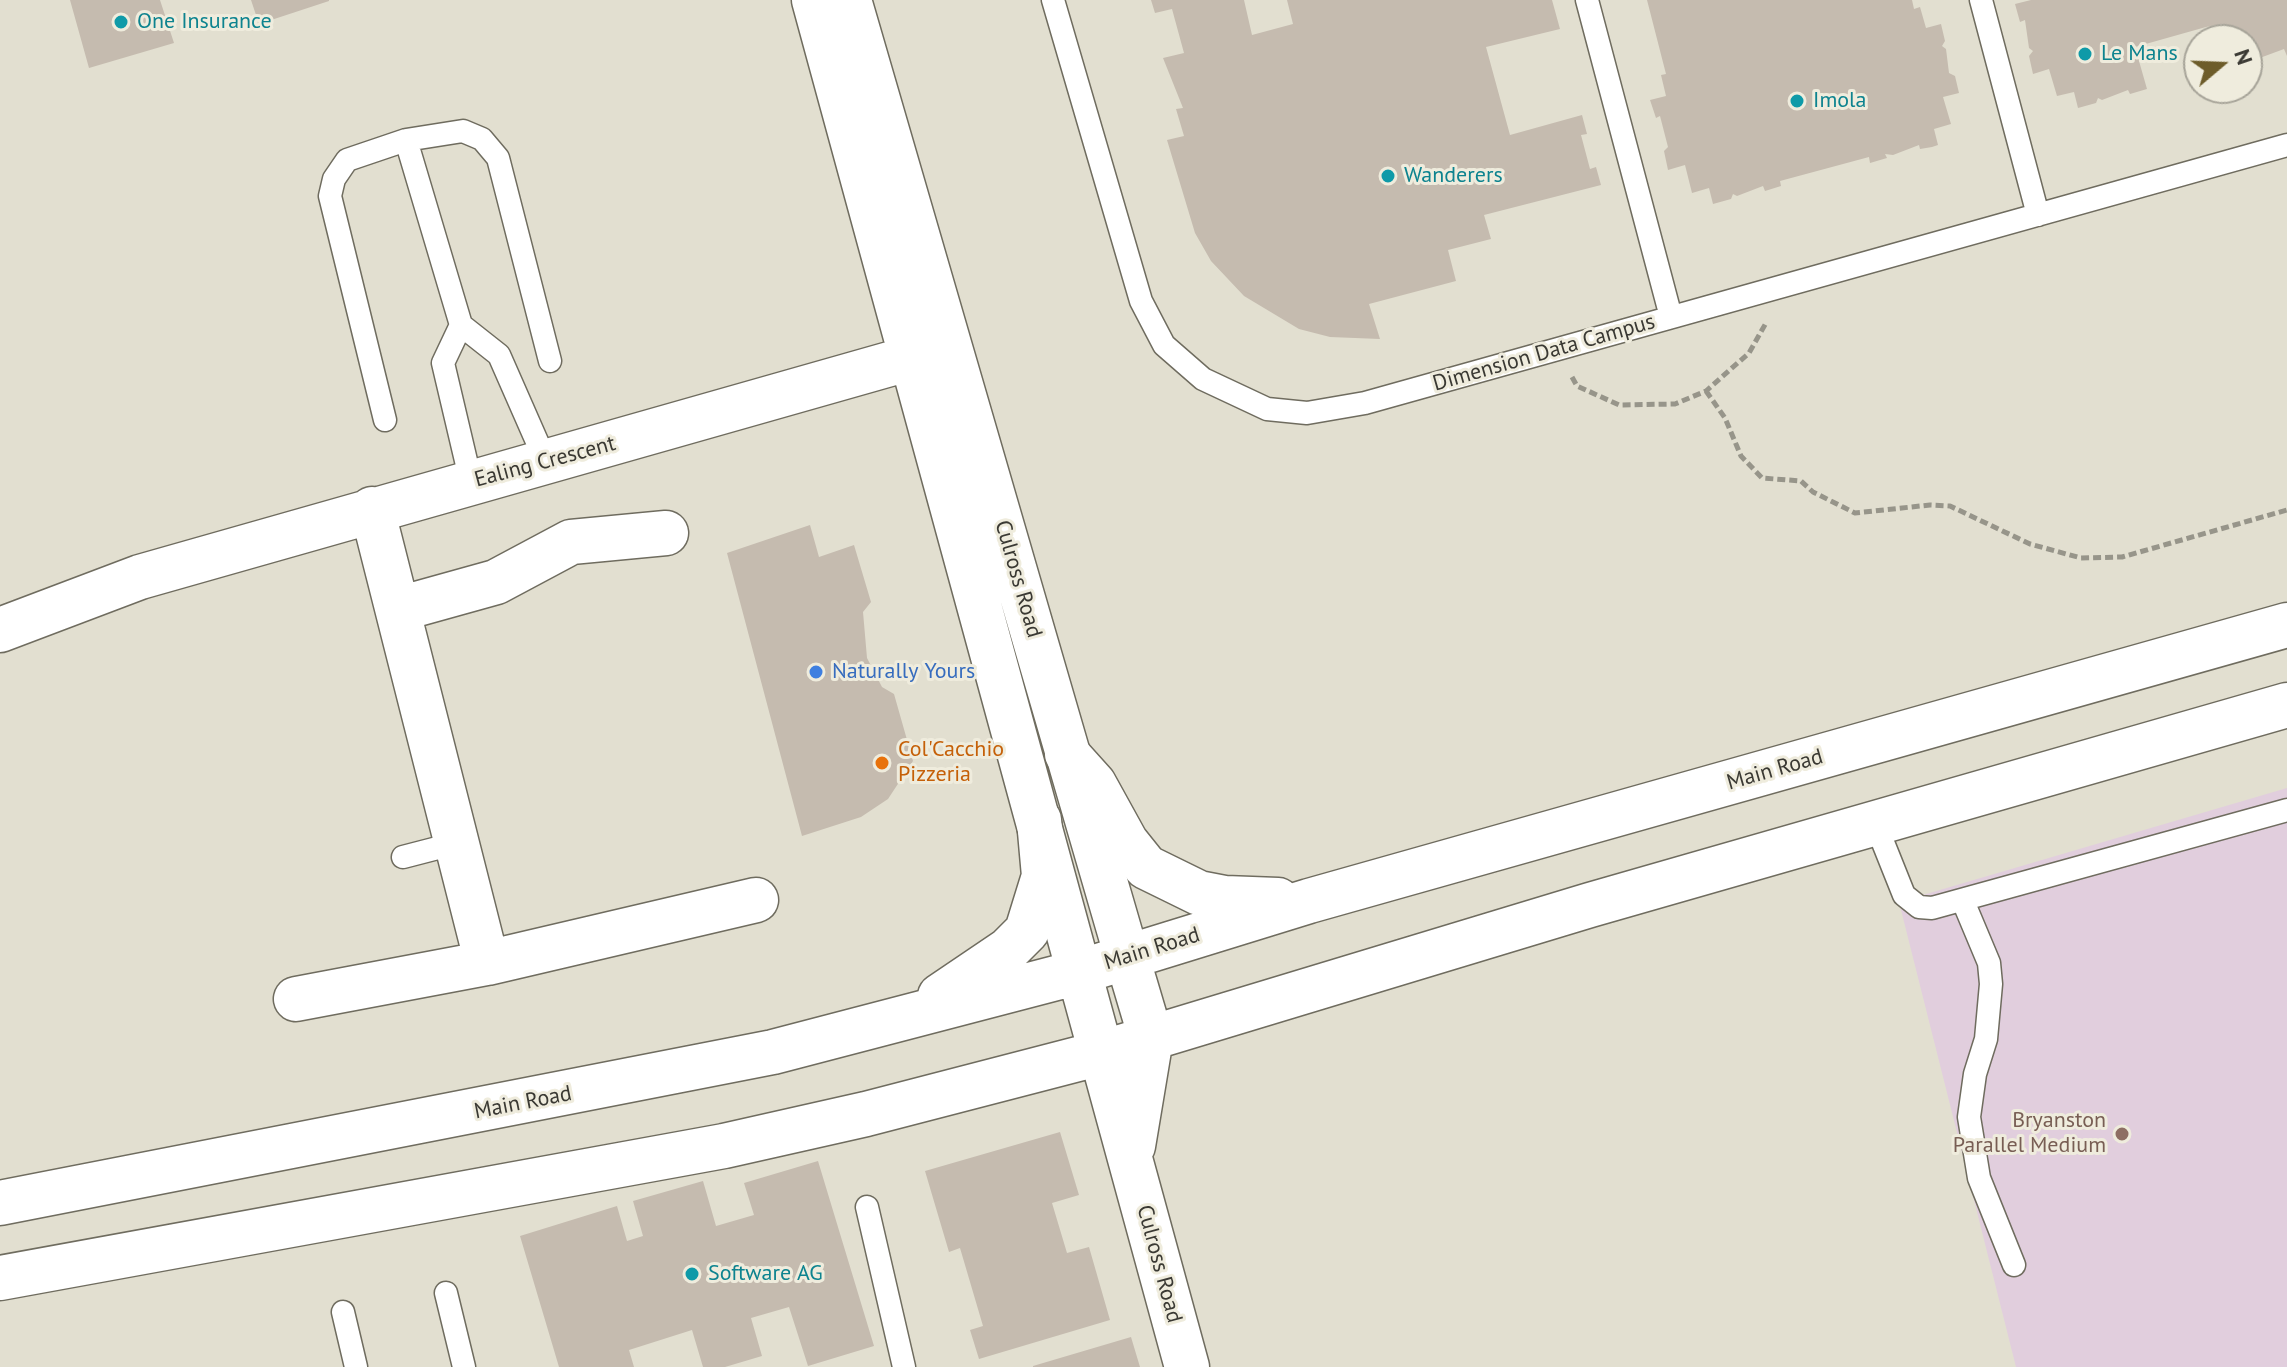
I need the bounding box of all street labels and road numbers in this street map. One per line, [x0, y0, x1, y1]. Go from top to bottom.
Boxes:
street label: Dimension Data Campus [1430, 309, 1658, 397]
street label: Ealing Crescent [472, 430, 618, 494]
street label: Culross Road [989, 517, 1047, 641]
street label: Main Road [1724, 744, 1826, 796]
street label: Main Road [1101, 922, 1203, 976]
street label: Main Road [472, 1081, 574, 1125]
street label: Culross Road [1131, 1202, 1187, 1326]

